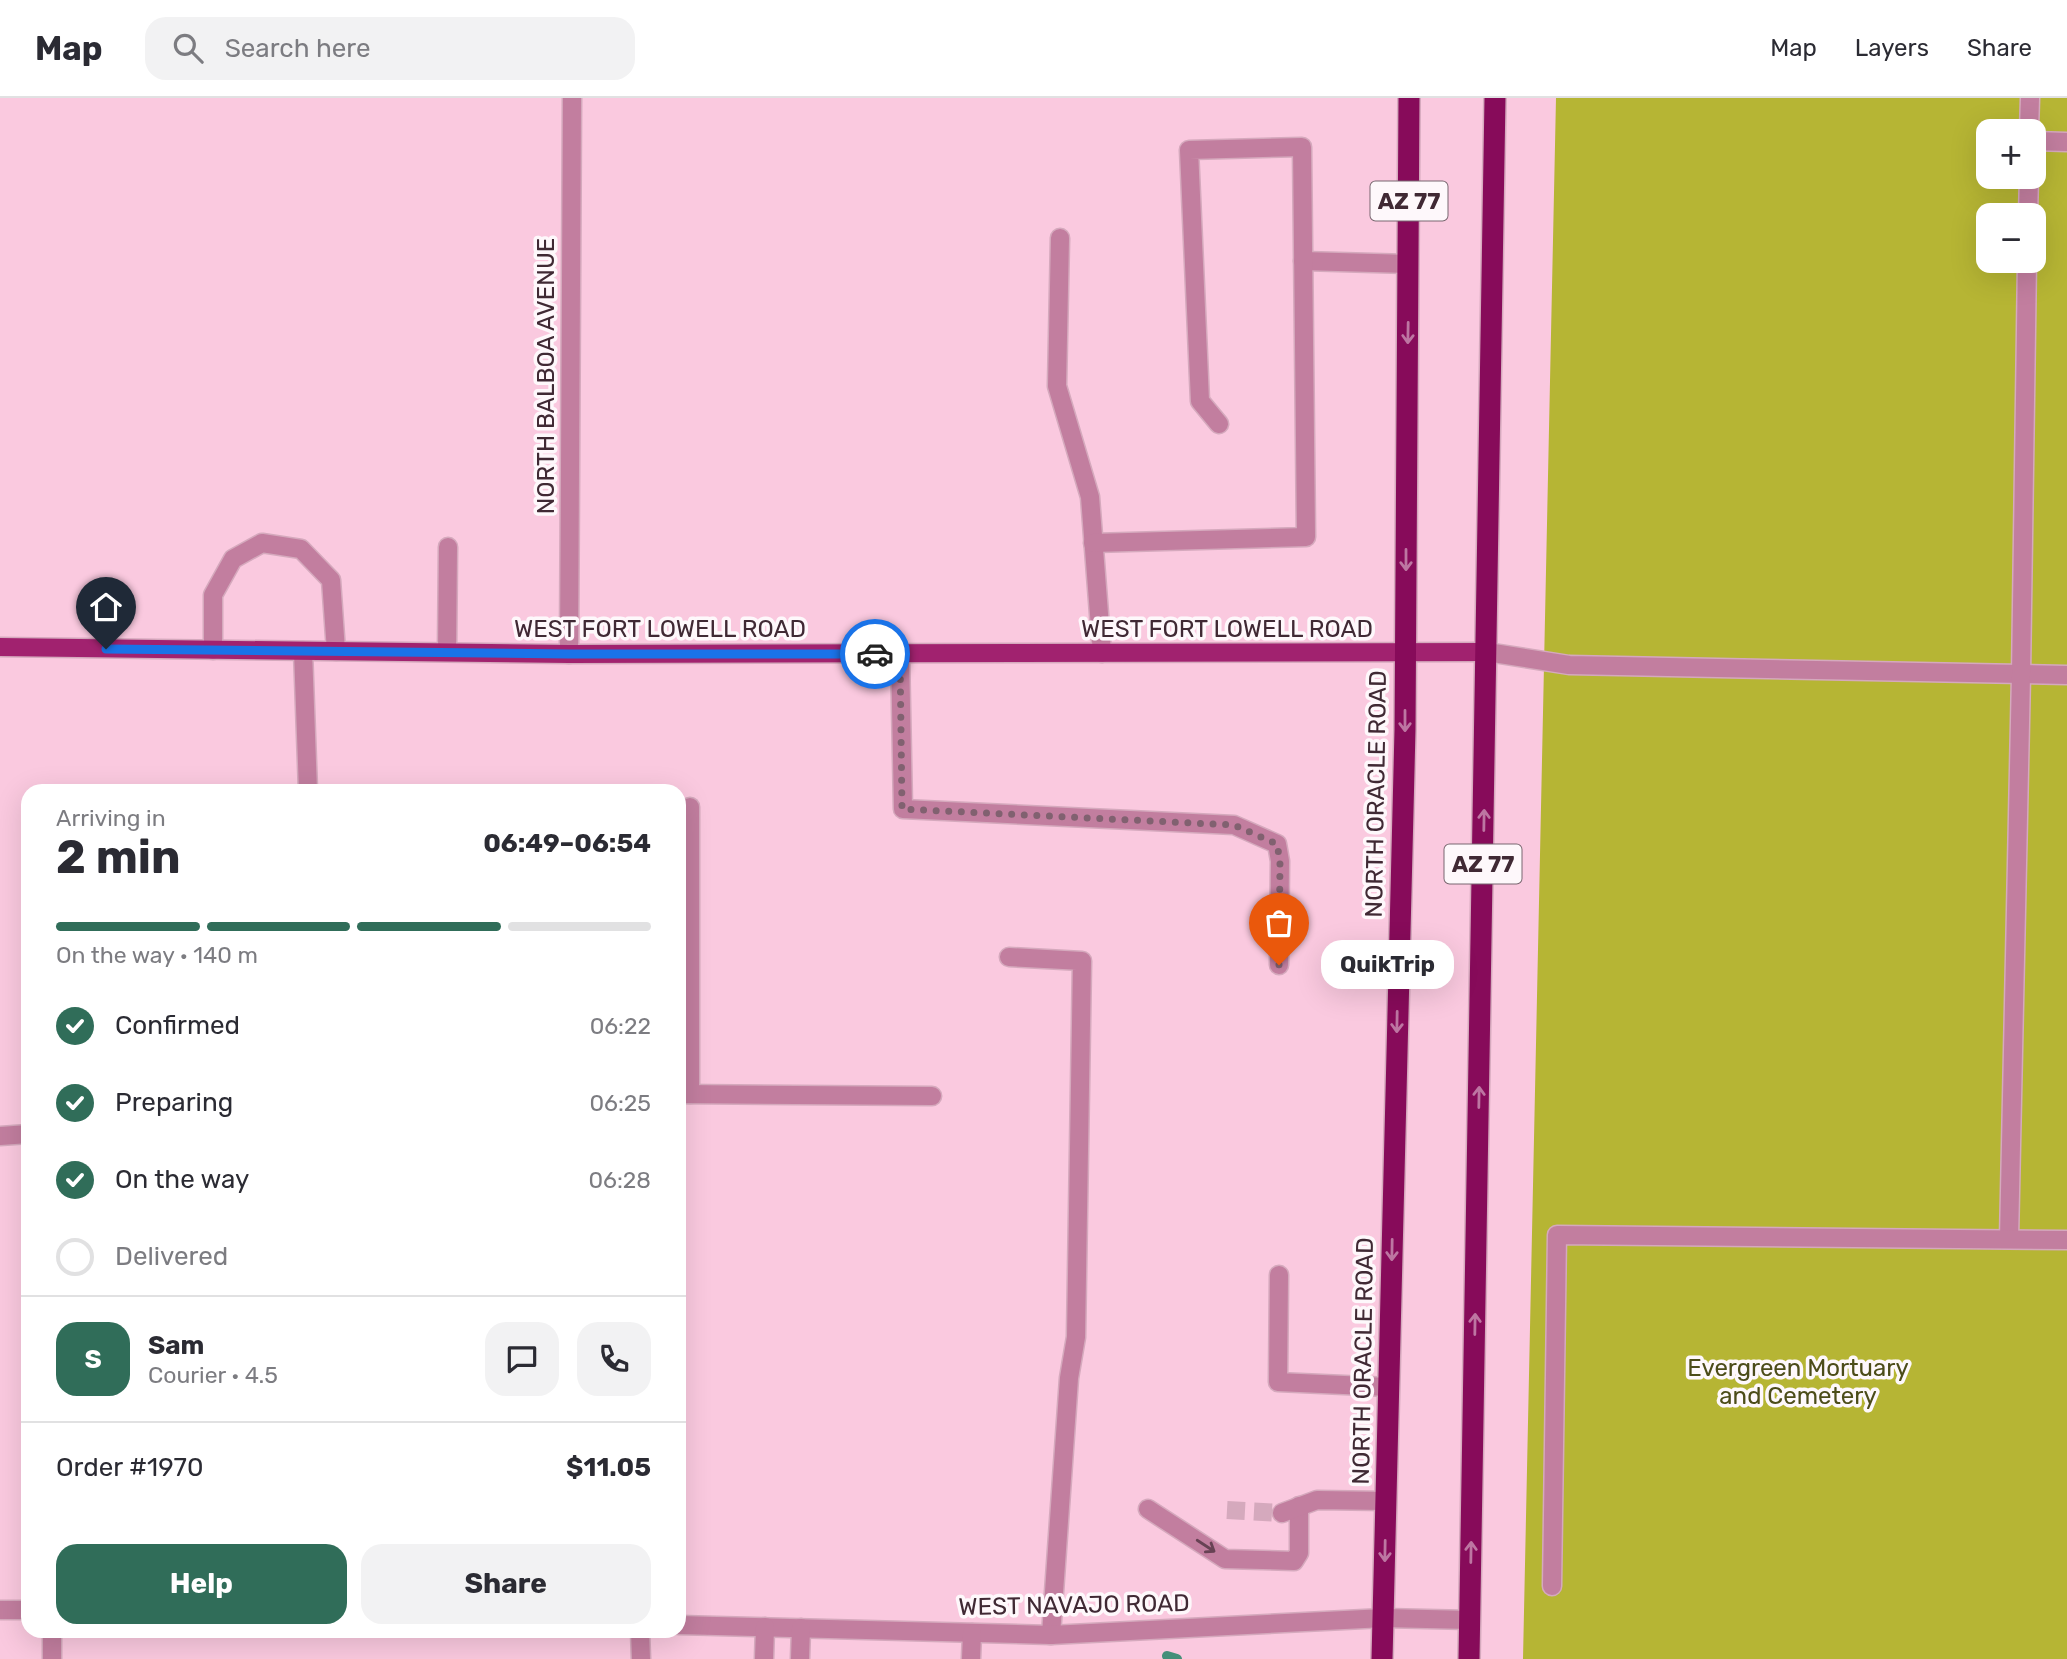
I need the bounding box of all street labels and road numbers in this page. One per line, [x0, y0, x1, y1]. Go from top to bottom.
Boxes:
road number: AZ 77 [1370, 181, 1448, 220]
street label: NORTH BALBOA AVENUE [532, 238, 560, 514]
street label: WEST FORT LOWELL ROAD [514, 615, 806, 643]
street label: WEST FORT LOWELL ROAD [1081, 615, 1373, 643]
street label: NORTH ORACLE ROAD [1360, 670, 1392, 918]
road number: AZ 77 [1444, 844, 1522, 884]
street label: NORTH ORACLE ROAD [1347, 1237, 1379, 1485]
street label: WEST NAVAJO ROAD [958, 1589, 1190, 1621]

